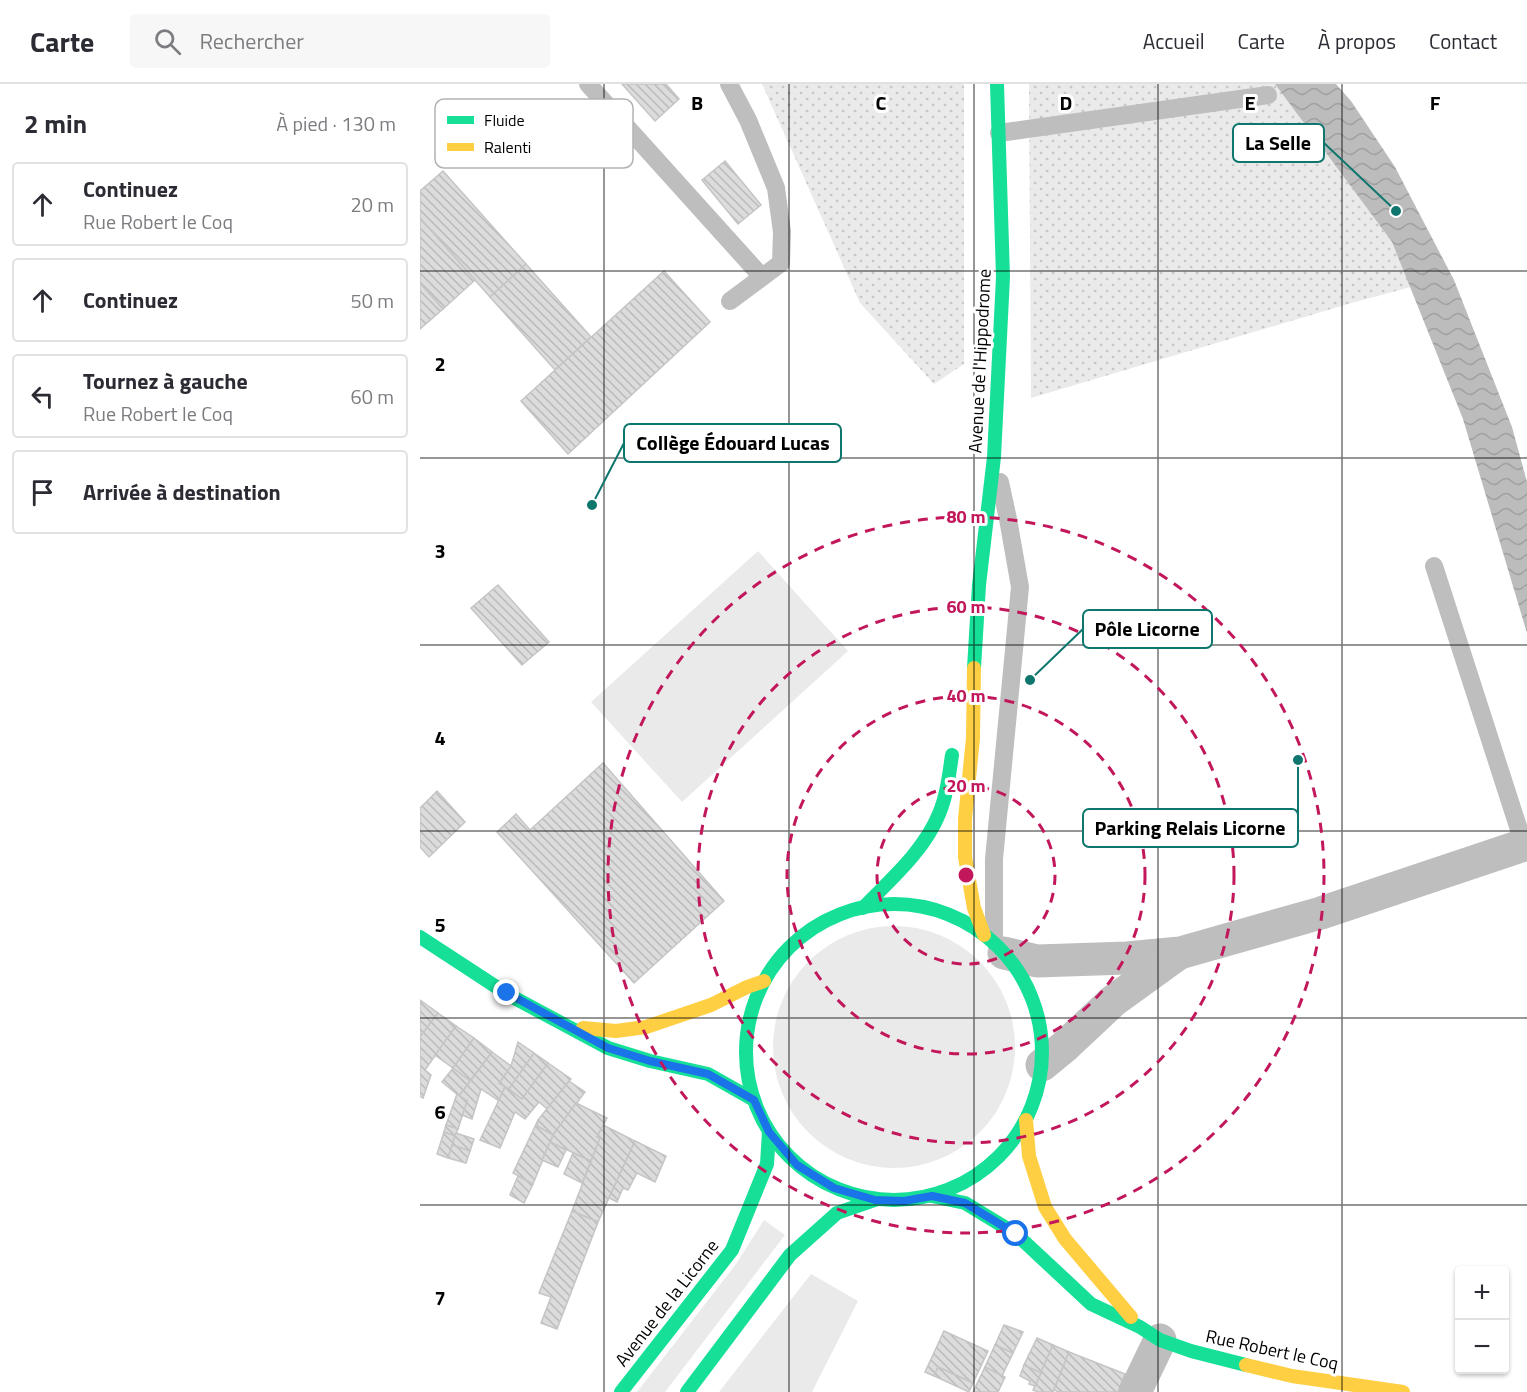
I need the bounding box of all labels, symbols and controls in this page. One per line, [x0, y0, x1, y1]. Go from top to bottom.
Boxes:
search box [130, 14, 550, 68]
text: Carte [30, 20, 94, 63]
text: Rechercher [199, 24, 304, 58]
icon: search [151, 25, 184, 58]
text: Accueil [1143, 25, 1205, 57]
text: Carte [1238, 25, 1285, 57]
text: À propos [1318, 25, 1396, 57]
text: Contact [1429, 25, 1497, 57]
text: B [691, 87, 703, 118]
text: C [876, 87, 887, 118]
text: D [1060, 87, 1072, 118]
text: E [1244, 87, 1256, 118]
text: F [1430, 87, 1441, 118]
legend [435, 99, 633, 168]
text: 2 min [24, 104, 87, 143]
text: À pied · 130 m [276, 108, 396, 139]
text: Fluide [484, 108, 525, 132]
callout: La Selle [1233, 124, 1324, 162]
text: La Selle [1245, 127, 1311, 158]
text: Ralenti [484, 135, 531, 159]
text: Continuez [83, 172, 178, 206]
icon: ahead [26, 188, 59, 221]
text: 20 m [350, 189, 394, 220]
text: Rue Robert le Coq [83, 206, 233, 237]
street label: Avenue de l'Hippodrome [961, 268, 998, 454]
text: Continuez [83, 283, 178, 317]
icon: ahead [26, 284, 59, 317]
text: 50 m [350, 285, 394, 316]
text: 2 [434, 348, 446, 379]
text: Tournez à gauche [83, 364, 248, 398]
icon: left [26, 380, 59, 413]
text: 60 m [350, 381, 394, 412]
text: Rue Robert le Coq [83, 398, 233, 429]
callout: Collège Édouard Lucas [624, 424, 841, 462]
text: Collège Édouard Lucas [636, 427, 830, 458]
text: Arrivée à destination [83, 475, 281, 509]
icon: arrive [26, 476, 59, 509]
text: 80 m [946, 503, 986, 530]
text: 3 [434, 535, 446, 566]
text: 60 m [946, 593, 986, 620]
callout: Pôle Licorne [1083, 610, 1212, 648]
text: Pôle Licorne [1094, 613, 1200, 644]
text: 40 m [946, 682, 986, 709]
text: 4 [434, 722, 446, 753]
text: 20 m [946, 772, 986, 799]
callout: Parking Relais Licorne [1083, 809, 1298, 847]
text: Parking Relais Licorne [1095, 812, 1285, 843]
centre of rings [956, 865, 976, 885]
text: 5 [434, 909, 446, 940]
route end [493, 979, 519, 1005]
text: 6 [434, 1096, 446, 1127]
route start [1002, 1220, 1028, 1246]
street label: Avenue de la Licorne [608, 1233, 725, 1372]
map controls [1455, 1266, 1509, 1374]
button: + [1455, 1266, 1509, 1320]
text: 7 [434, 1282, 446, 1313]
button: − [1455, 1320, 1509, 1374]
street label: Rue Robert le Coq [1203, 1322, 1341, 1377]

